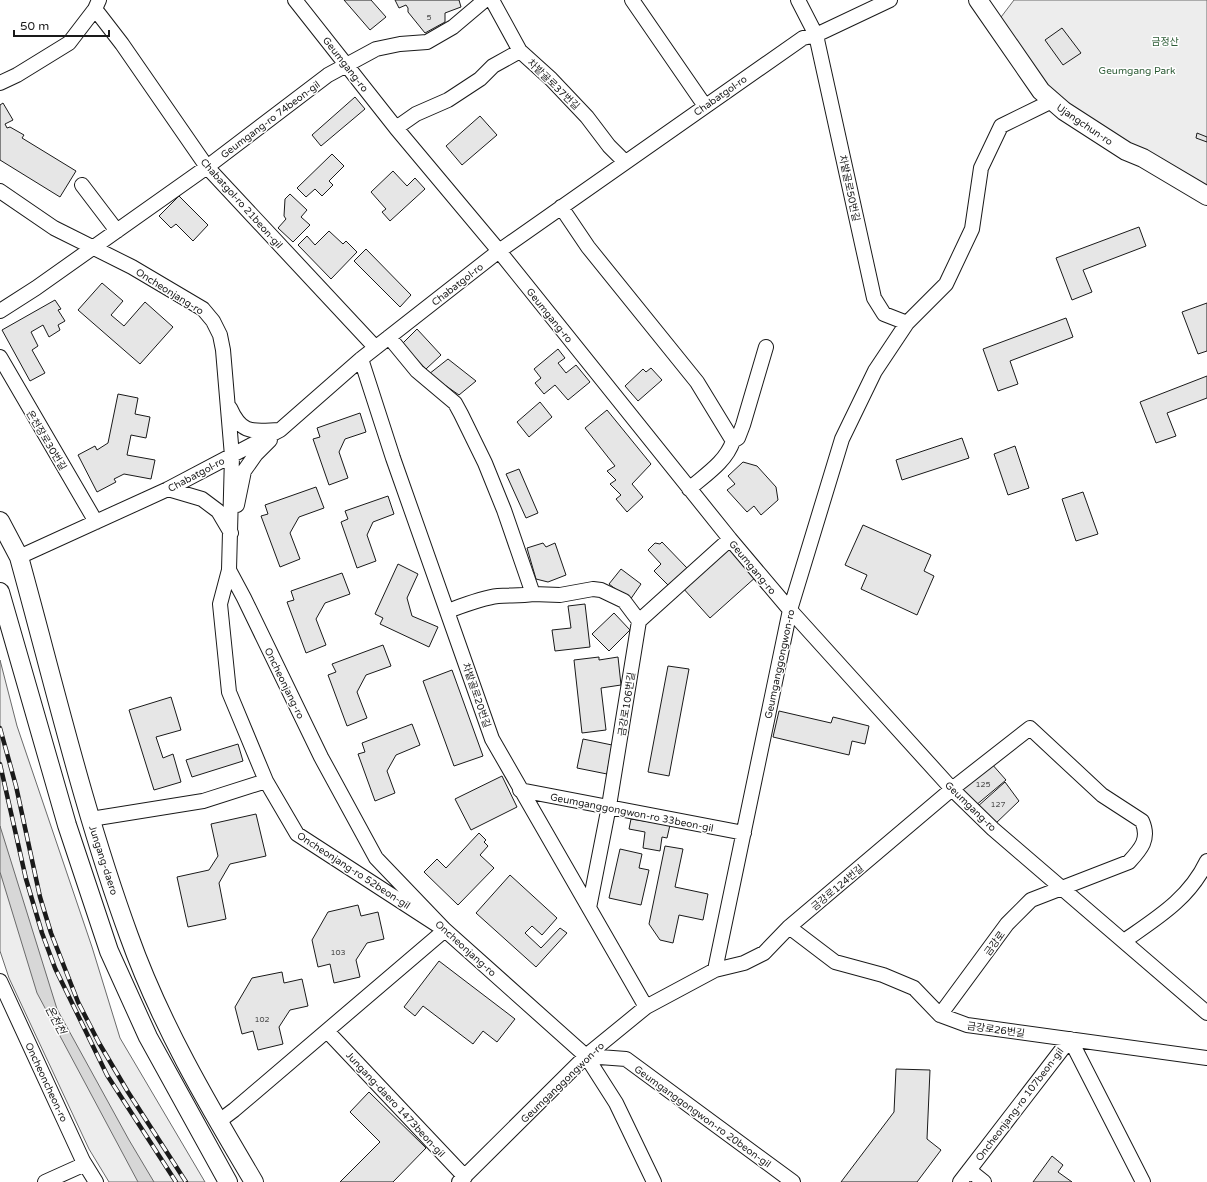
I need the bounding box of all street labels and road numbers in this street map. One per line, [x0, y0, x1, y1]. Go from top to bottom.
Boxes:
street label: Geumgang-ro [320, 35, 370, 95]
street label: 차밭골로37번길 [525, 57, 582, 113]
street label: Chabatgol-ro [692, 73, 750, 119]
street label: Geumgang-ro 74beon-gil [219, 78, 323, 161]
street label: Ujangchun-ro [1054, 102, 1115, 148]
street label: 차밭골로50번길 [836, 154, 862, 223]
street label: Chabatgol-ro 21beon-gil [198, 156, 285, 251]
street label: Chabatgol-ro [429, 261, 486, 309]
street label: Oncheonjang-ro [133, 266, 206, 318]
street label: Geumgang-ro [524, 286, 575, 345]
street label: 온천장로30번길 [24, 408, 69, 473]
street label: Chabatgol-ro [166, 455, 227, 495]
street label: Geumgang-ro [726, 538, 778, 597]
street label: Geumganggongwon-ro [763, 608, 797, 720]
street label: Oncheonjang-ro [262, 646, 307, 721]
street label: 차밭골로20번길 [459, 661, 493, 729]
street label: 금강로106번길 [616, 671, 638, 737]
street label: Geumgang-ro [942, 779, 998, 834]
street label: Geumganggongwon-ro 33beon-gil [549, 791, 715, 835]
street label: Jungang-daero [86, 824, 120, 897]
street label: Oncheonjang-ro 52beon-gil [295, 830, 412, 912]
street label: 금강로124번길 [809, 862, 866, 913]
street label: Oncheonjang-ro [432, 918, 498, 979]
street label: 금강로 [982, 929, 1008, 958]
street label: 금강로26번길 [966, 1020, 1026, 1040]
street label: Geumganggongwon-ro [518, 1040, 607, 1126]
street label: Oncheoncheon-ro [22, 1041, 70, 1124]
street label: Oncheonjang-ro 107beon-gil [973, 1046, 1066, 1164]
street label: Jungang-daero 1473beon-gil [343, 1049, 447, 1160]
street label: Geumganggongwon-ro 20beon-gil [632, 1063, 773, 1170]

